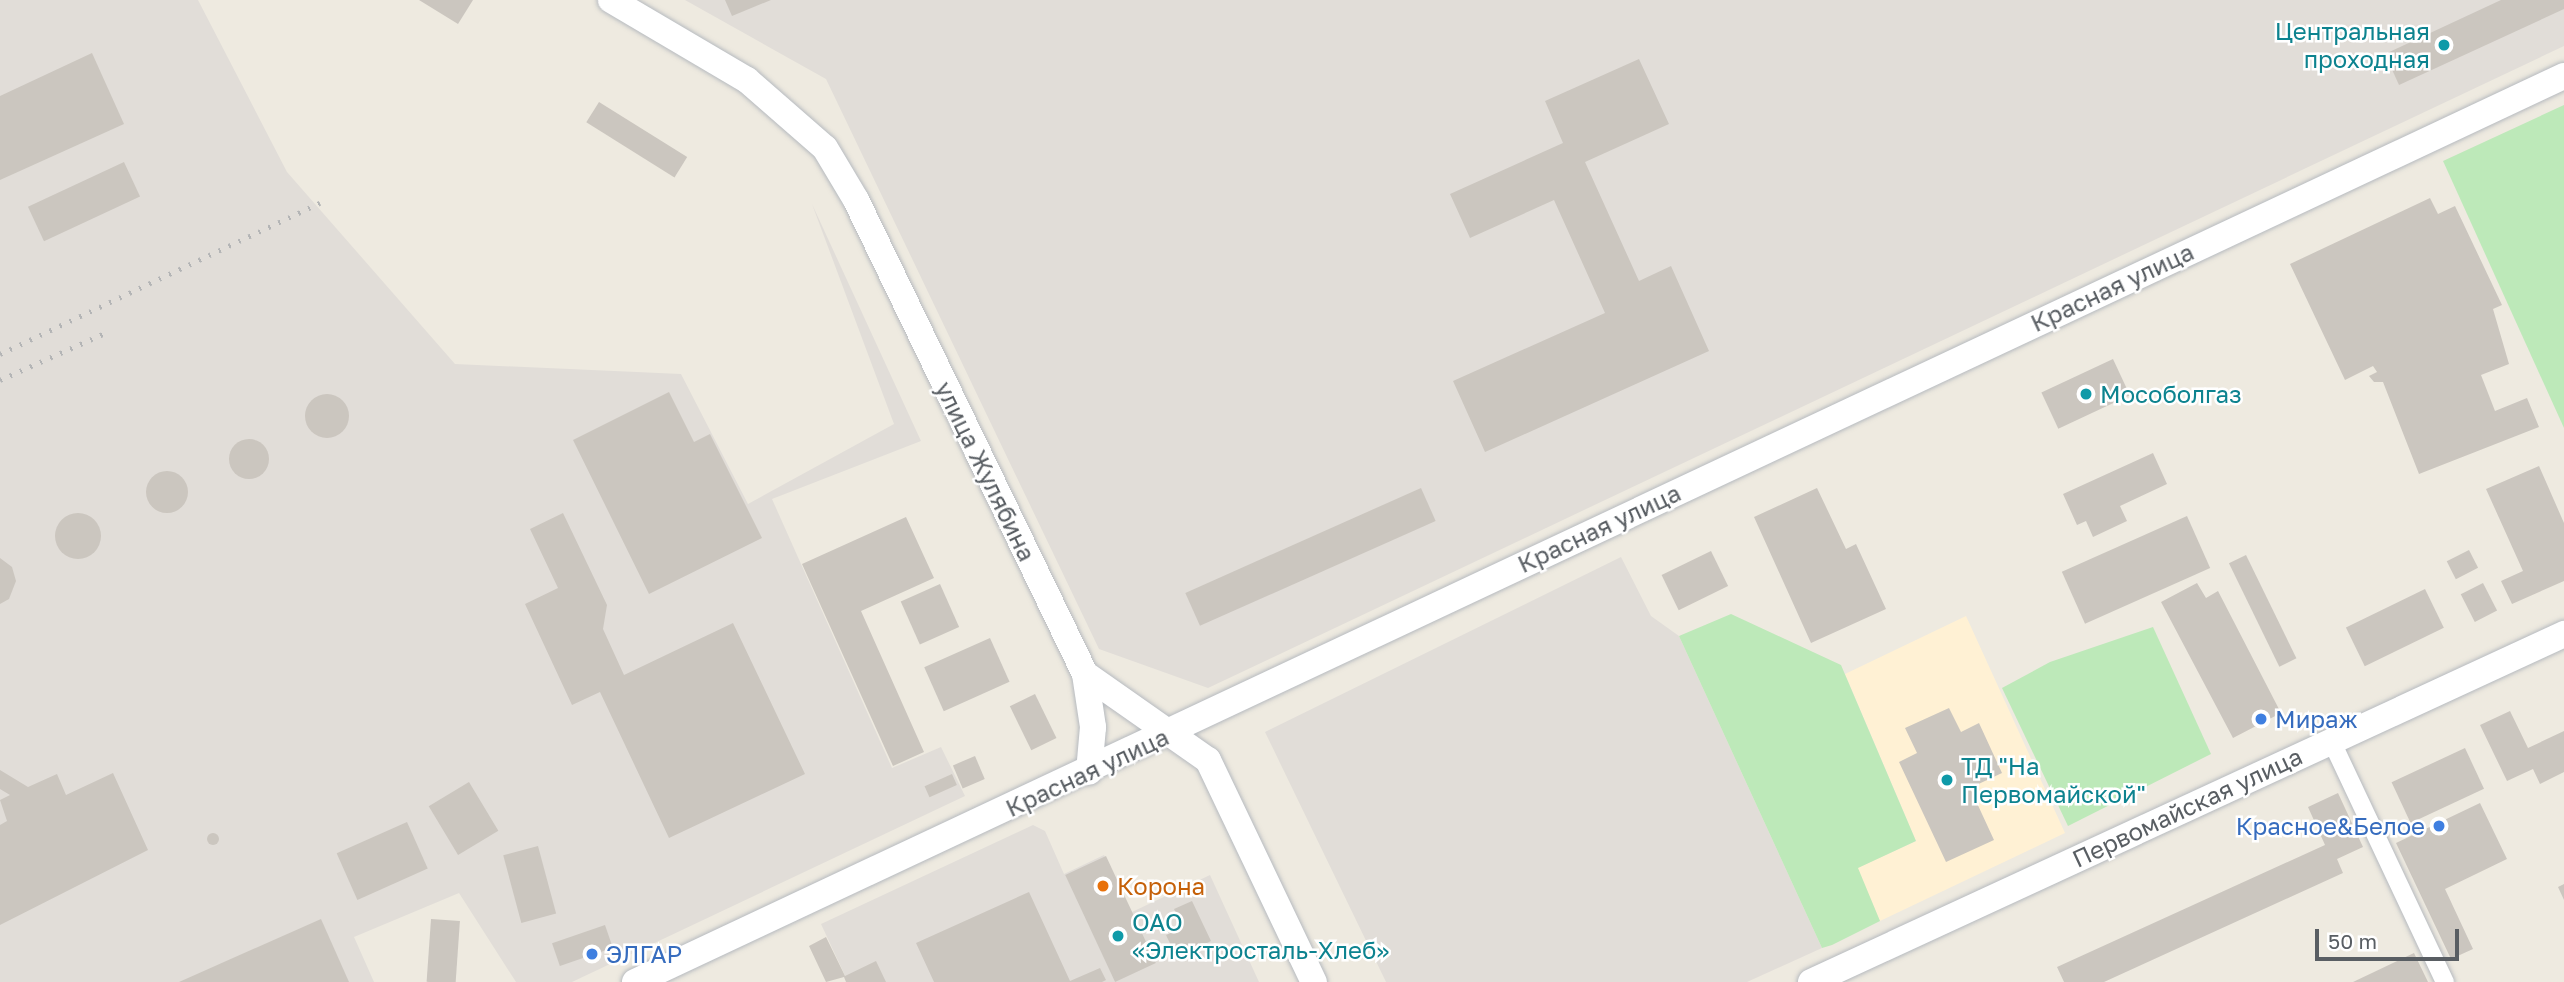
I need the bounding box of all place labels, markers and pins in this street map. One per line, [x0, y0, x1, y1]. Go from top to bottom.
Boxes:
place label: Центральная проходная [2275, 17, 2430, 73]
marker: Центральная проходная [2436, 37, 2452, 53]
place label: Мособолгаз [2100, 380, 2242, 408]
marker: Мособолгаз [2078, 386, 2094, 402]
place label: Мираж [2275, 705, 2358, 733]
marker: Мираж [2253, 711, 2269, 727]
place label: ТД "На Первомайской" [1961, 752, 2146, 808]
marker: ТД "На Первомайской" [1939, 772, 1955, 788]
place label: Красное&Белое [2236, 812, 2425, 840]
marker: Красное&Белое [2431, 818, 2447, 834]
place label: Корона [1117, 872, 1205, 900]
marker: Корона [1095, 878, 1111, 894]
place label: ОАО «Электросталь-Хлеб» [1132, 908, 1389, 964]
marker: ОАО «Электросталь-Хлеб» [1110, 928, 1126, 944]
place label: ЭЛГАР [606, 940, 682, 968]
marker: ЭЛГАР [584, 946, 600, 962]

